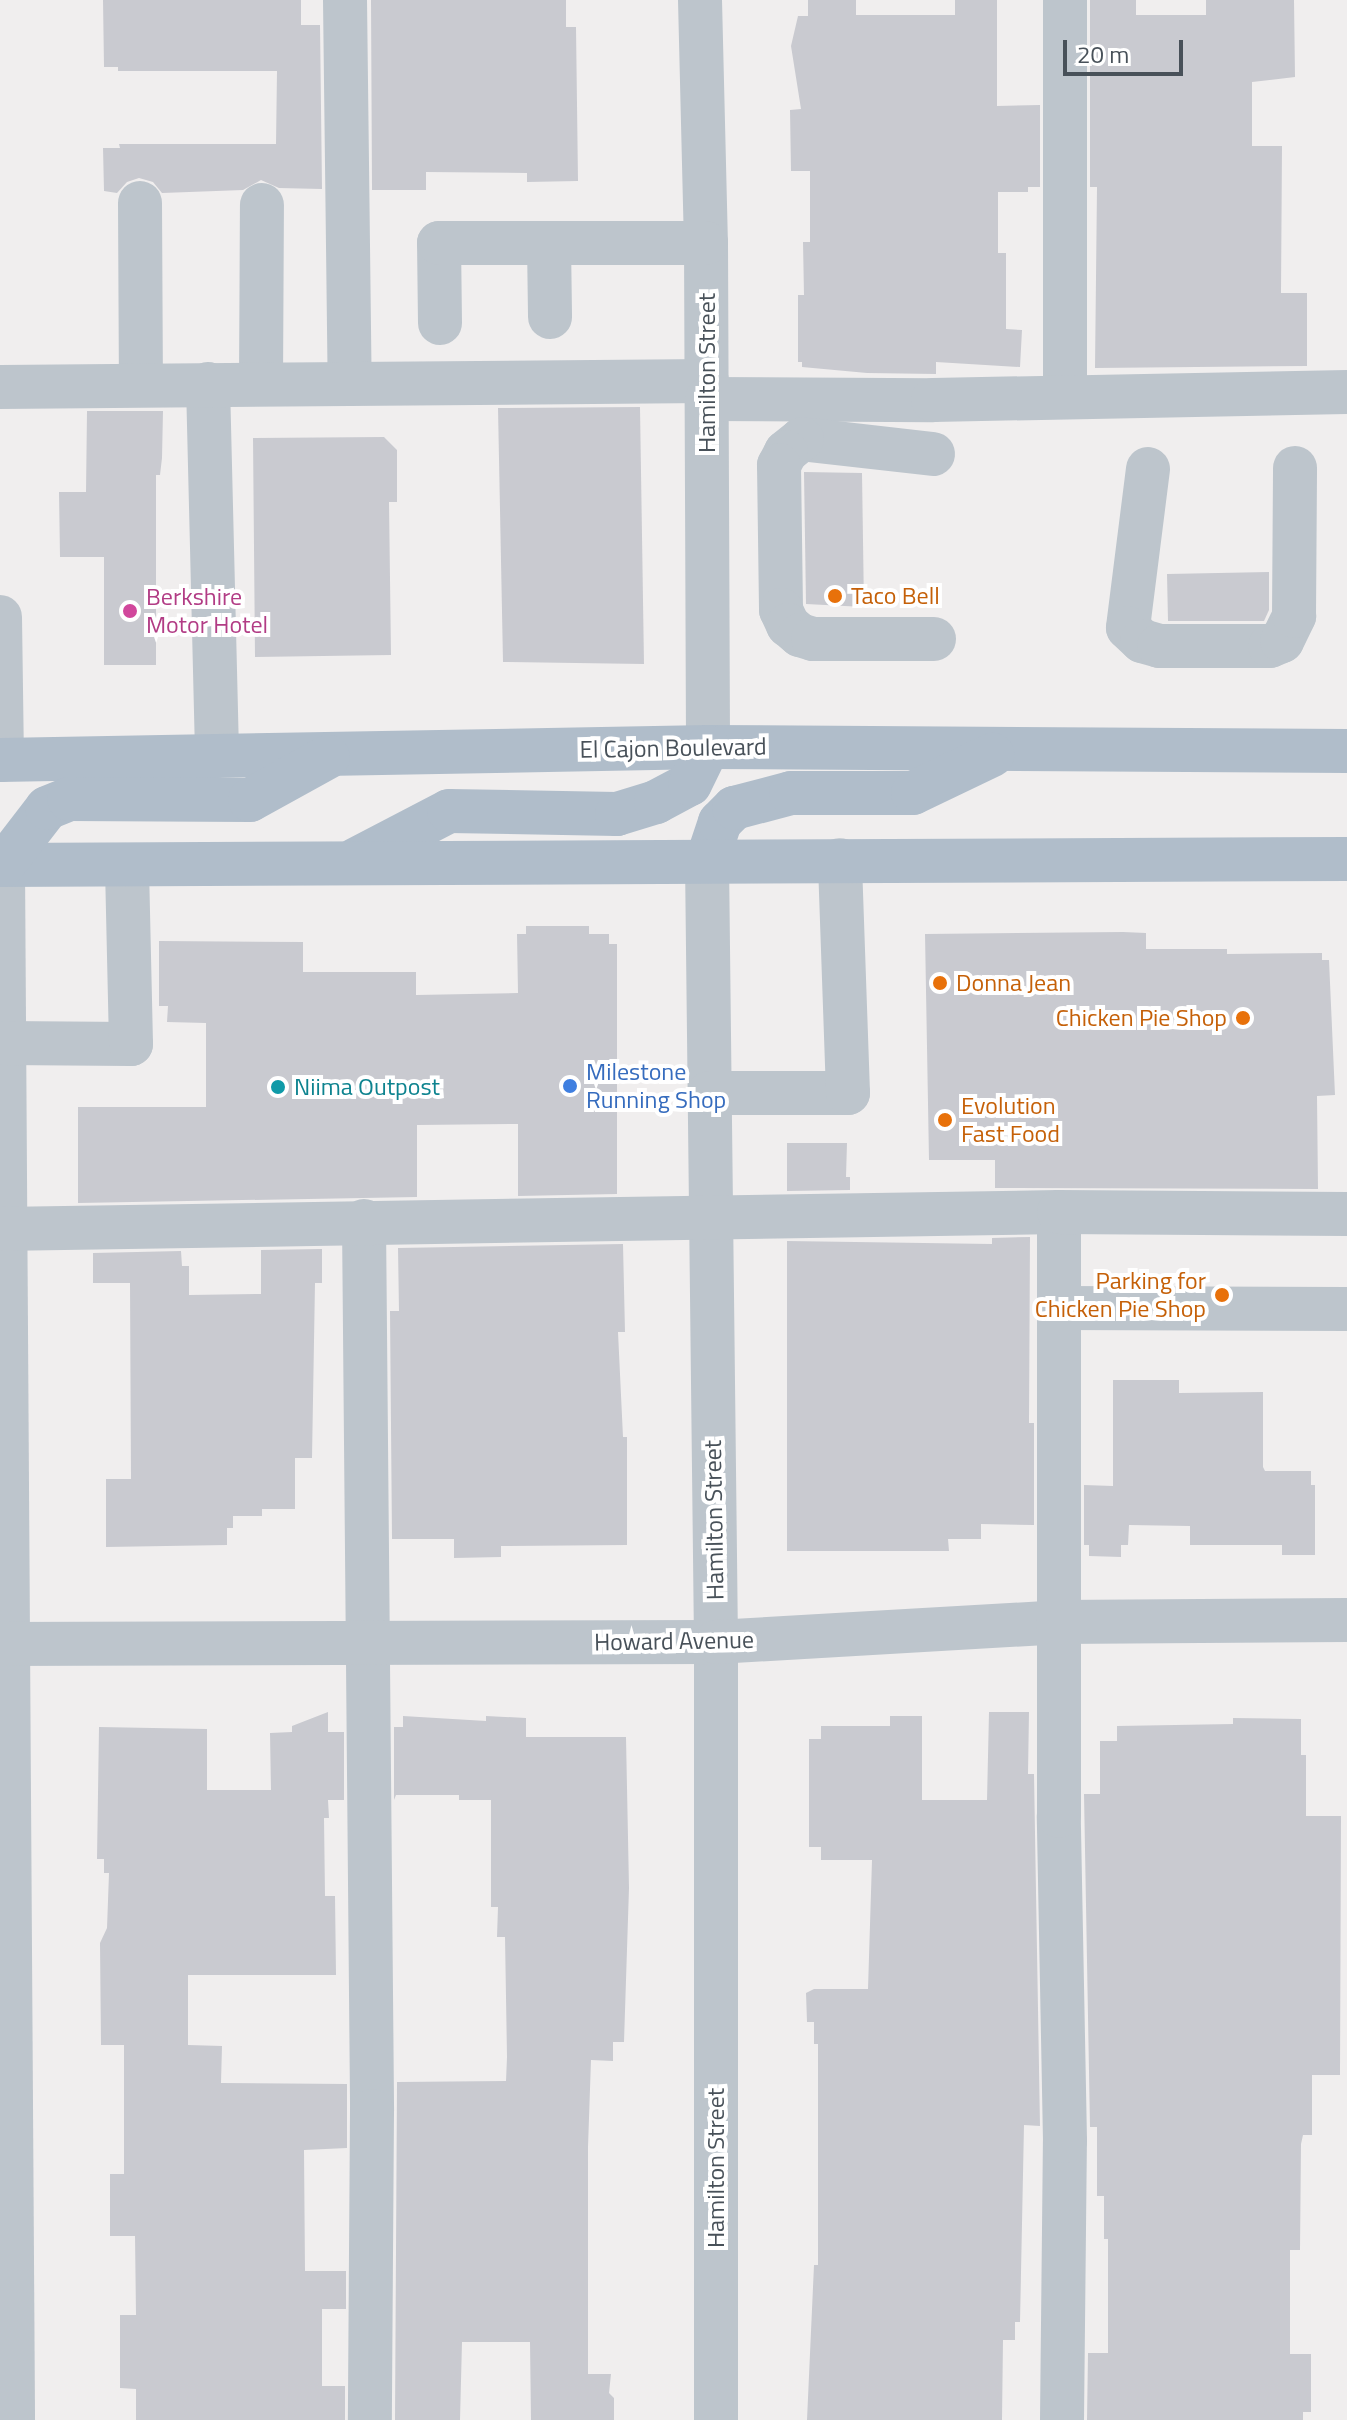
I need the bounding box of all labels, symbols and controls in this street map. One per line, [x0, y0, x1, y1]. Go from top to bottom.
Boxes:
scale bar [1067, 24, 1187, 74]
text: 20 m [1077, 36, 1129, 72]
street label: Hamilton Street [693, 293, 721, 453]
place label: Taco Bell [851, 582, 940, 610]
place label: Berkshire Motor Hotel [146, 583, 268, 639]
marker: Taco Bell [826, 587, 844, 605]
marker: Berkshire Motor Hotel [121, 602, 139, 620]
street label: El Cajon Boulevard [579, 732, 767, 764]
place label: Donna Jean [956, 969, 1071, 997]
marker: Donna Jean [931, 974, 949, 992]
place label: Chicken Pie Shop [1056, 1004, 1227, 1032]
marker: Chicken Pie Shop [1234, 1009, 1252, 1027]
place label: Milestone Running Shop [586, 1058, 726, 1114]
place label: Niima Outpost [294, 1073, 440, 1101]
marker: Milestone Running Shop [561, 1077, 579, 1095]
marker: Niima Outpost [269, 1078, 287, 1096]
place label: Evolution Fast Food [961, 1092, 1060, 1148]
marker: Evolution Fast Food [936, 1111, 954, 1129]
place label: Parking for Chicken Pie Shop [1035, 1267, 1206, 1323]
marker: Parking for Chicken Pie Shop [1213, 1286, 1231, 1304]
street label: Hamilton Street [698, 1440, 730, 1600]
street label: Howard Avenue [594, 1625, 754, 1657]
street label: Hamilton Street [702, 2088, 730, 2248]

